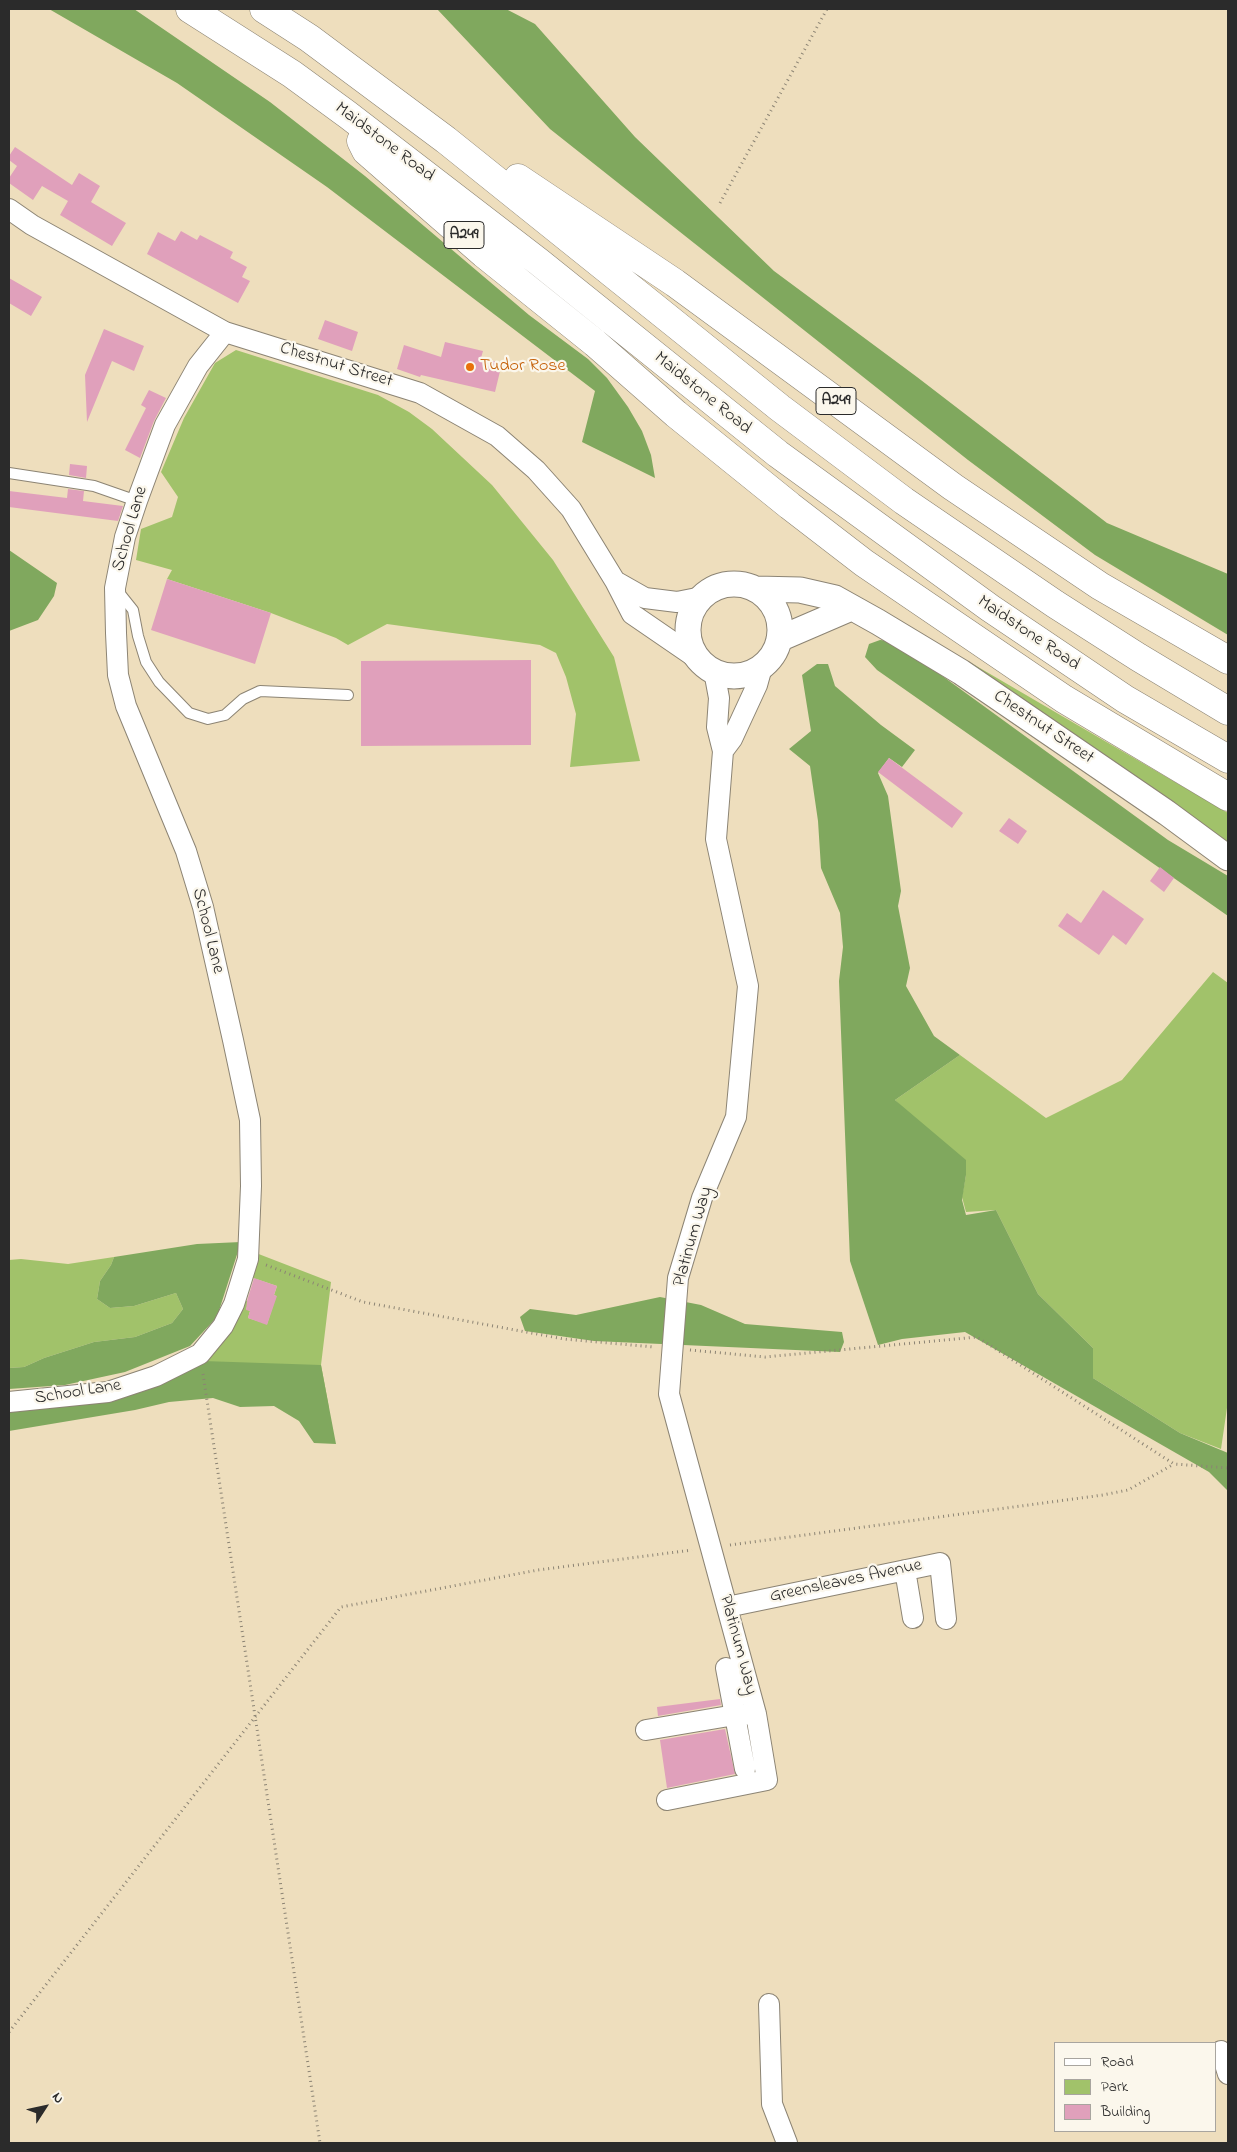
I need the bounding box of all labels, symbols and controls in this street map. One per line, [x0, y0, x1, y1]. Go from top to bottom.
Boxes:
street label: Maidstone Road [330, 99, 438, 187]
road number: A249 [444, 222, 484, 248]
street label: Chestnut Street [277, 339, 395, 393]
street label: Maidstone Road [649, 348, 755, 440]
place label: Tudor Rose [480, 356, 566, 378]
marker: Tudor Rose [464, 361, 476, 373]
road number: A249 [816, 388, 856, 414]
street label: School Lane [109, 484, 153, 574]
street label: Maidstone Road [973, 592, 1083, 676]
street label: Chestnut Street [989, 686, 1097, 770]
street label: School Lane [186, 886, 228, 976]
street label: Platinum Way [669, 1185, 719, 1289]
street label: School Lane [33, 1376, 123, 1410]
street label: Greensleaves Avenue [768, 1555, 924, 1609]
street label: Platinum Way [713, 1593, 761, 1697]
legend [1054, 2042, 1217, 2132]
text: Road [1101, 2051, 1134, 2073]
text: Park [1101, 2076, 1128, 2098]
north arrow [20, 2082, 70, 2132]
text: N [46, 2088, 69, 2108]
text: Building [1101, 2101, 1150, 2123]

